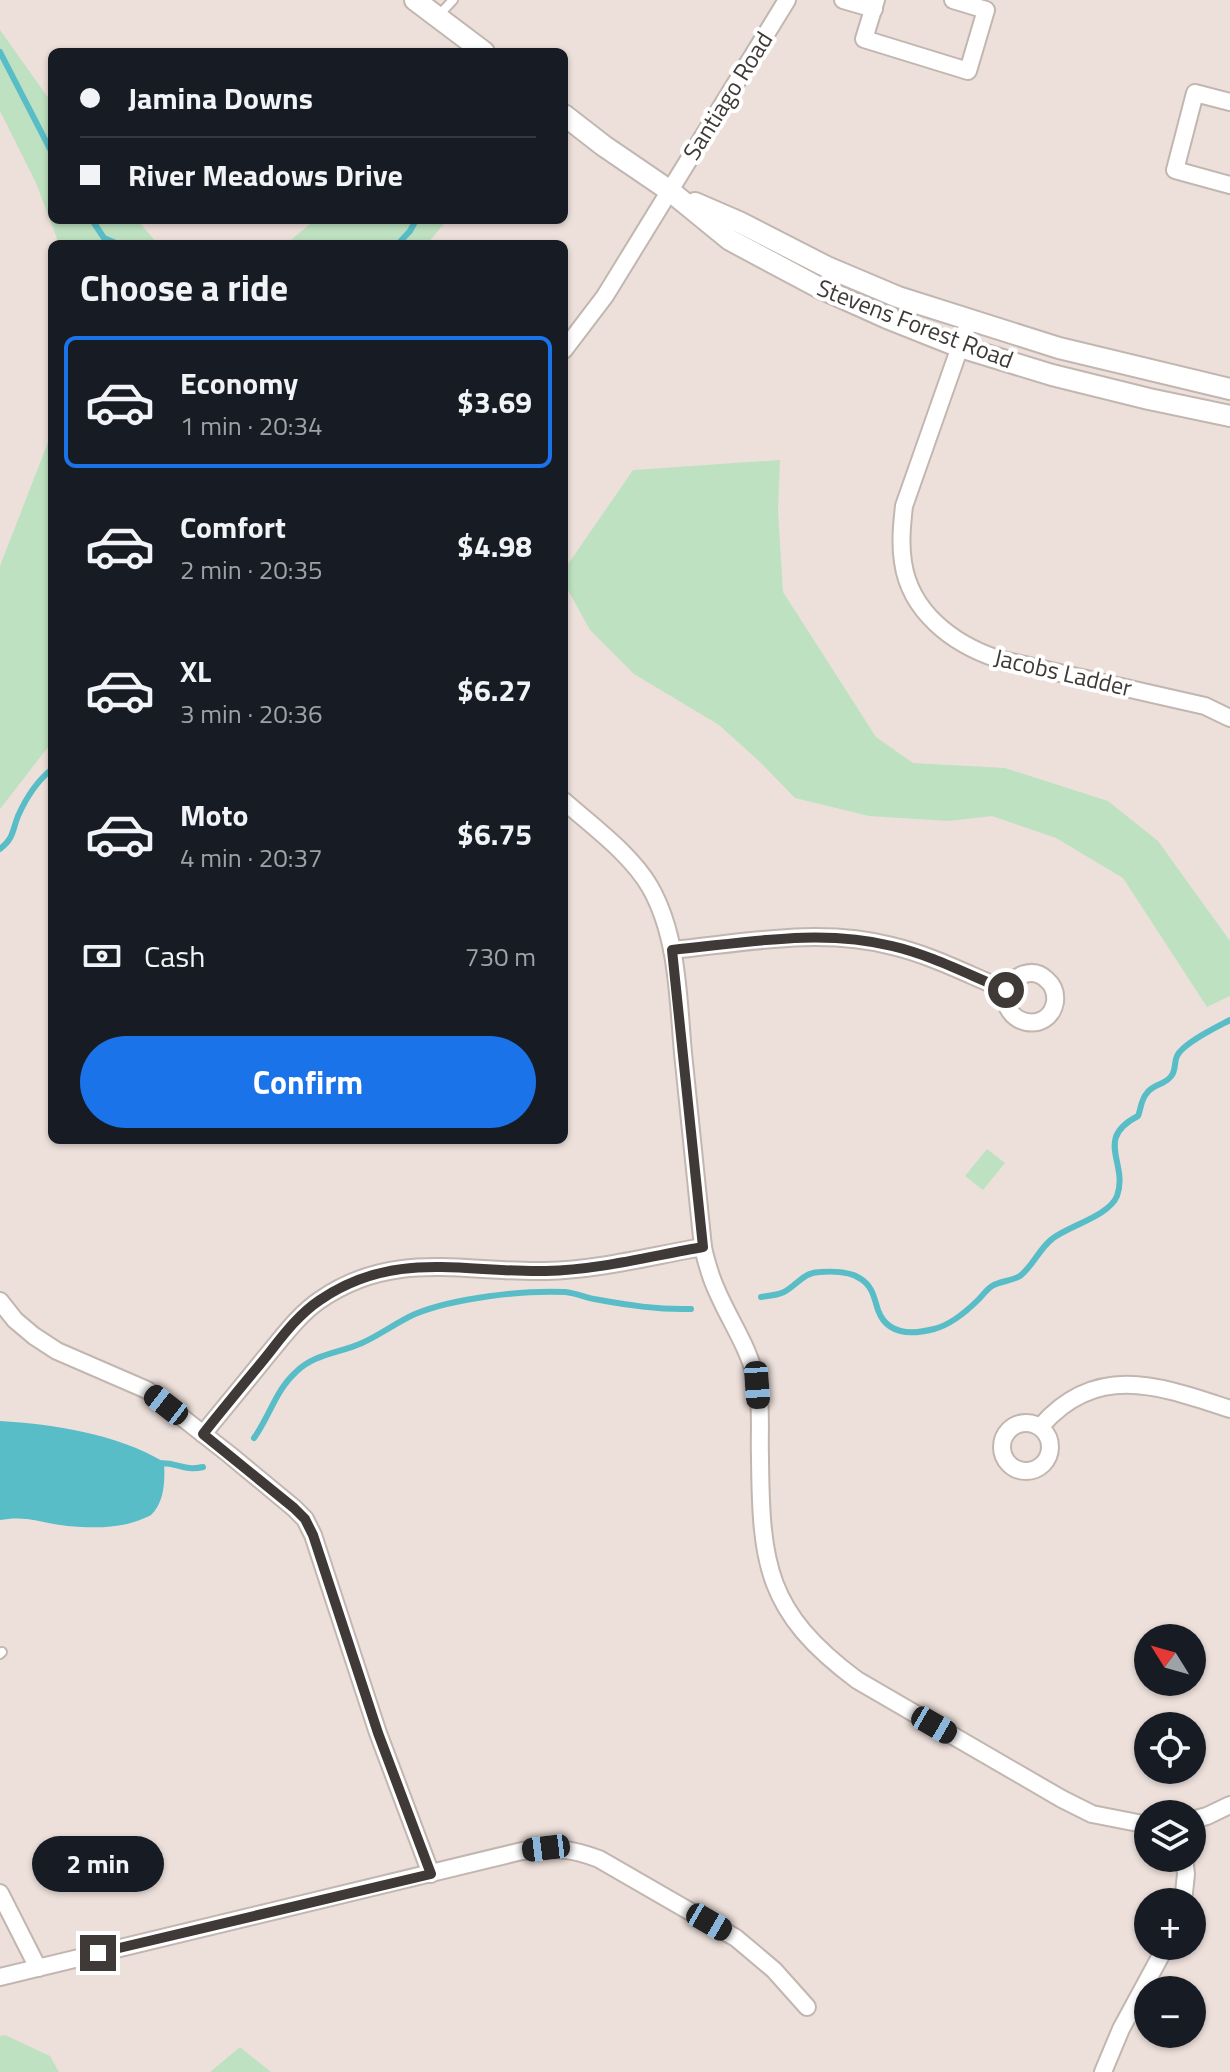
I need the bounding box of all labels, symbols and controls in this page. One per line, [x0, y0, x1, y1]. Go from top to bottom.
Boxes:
street label: Santiago Road [673, 24, 781, 167]
text: Jamina Downs [128, 75, 313, 121]
text: River Meadows Drive [128, 152, 403, 198]
text: Choose a ride [80, 260, 288, 315]
street label: Stevens Forest Road [812, 269, 1019, 377]
text: Economy [180, 360, 298, 406]
icon: car [84, 366, 156, 438]
text: $3.69 [457, 379, 532, 425]
text: 1 min · 20:34 [180, 406, 323, 445]
text: Comfort [180, 504, 286, 550]
icon: car [84, 510, 156, 582]
text: $4.98 [457, 523, 532, 569]
text: 2 min · 20:35 [180, 550, 323, 589]
street label: Jacobs Ladder [991, 639, 1136, 705]
text: XL [180, 648, 211, 694]
icon: car [84, 654, 156, 726]
text: $6.27 [457, 667, 532, 713]
text: 3 min · 20:36 [180, 694, 323, 733]
text: Moto [180, 792, 248, 838]
icon: car [84, 798, 156, 870]
text: $6.75 [457, 811, 532, 857]
text: 4 min · 20:37 [180, 838, 323, 877]
text: Cash [144, 933, 205, 979]
icon: cash [80, 934, 124, 978]
text: 730 m [465, 937, 536, 976]
route start [988, 972, 1024, 1008]
button: Confirm [80, 1036, 536, 1128]
car [743, 1360, 771, 1410]
car [140, 1381, 192, 1429]
north arrow [1134, 1624, 1206, 1696]
map controls [1134, 1624, 1206, 2048]
car [907, 1703, 961, 1747]
button: locate [1134, 1712, 1206, 1784]
button: layers [1134, 1800, 1206, 1872]
car [521, 1833, 571, 1863]
callout: 2 min [32, 1837, 164, 1893]
text: 2 min [66, 1844, 130, 1883]
button: + [1134, 1888, 1206, 1960]
car [682, 1900, 736, 1944]
route end [80, 1935, 116, 1971]
button: − [1134, 1976, 1206, 2048]

